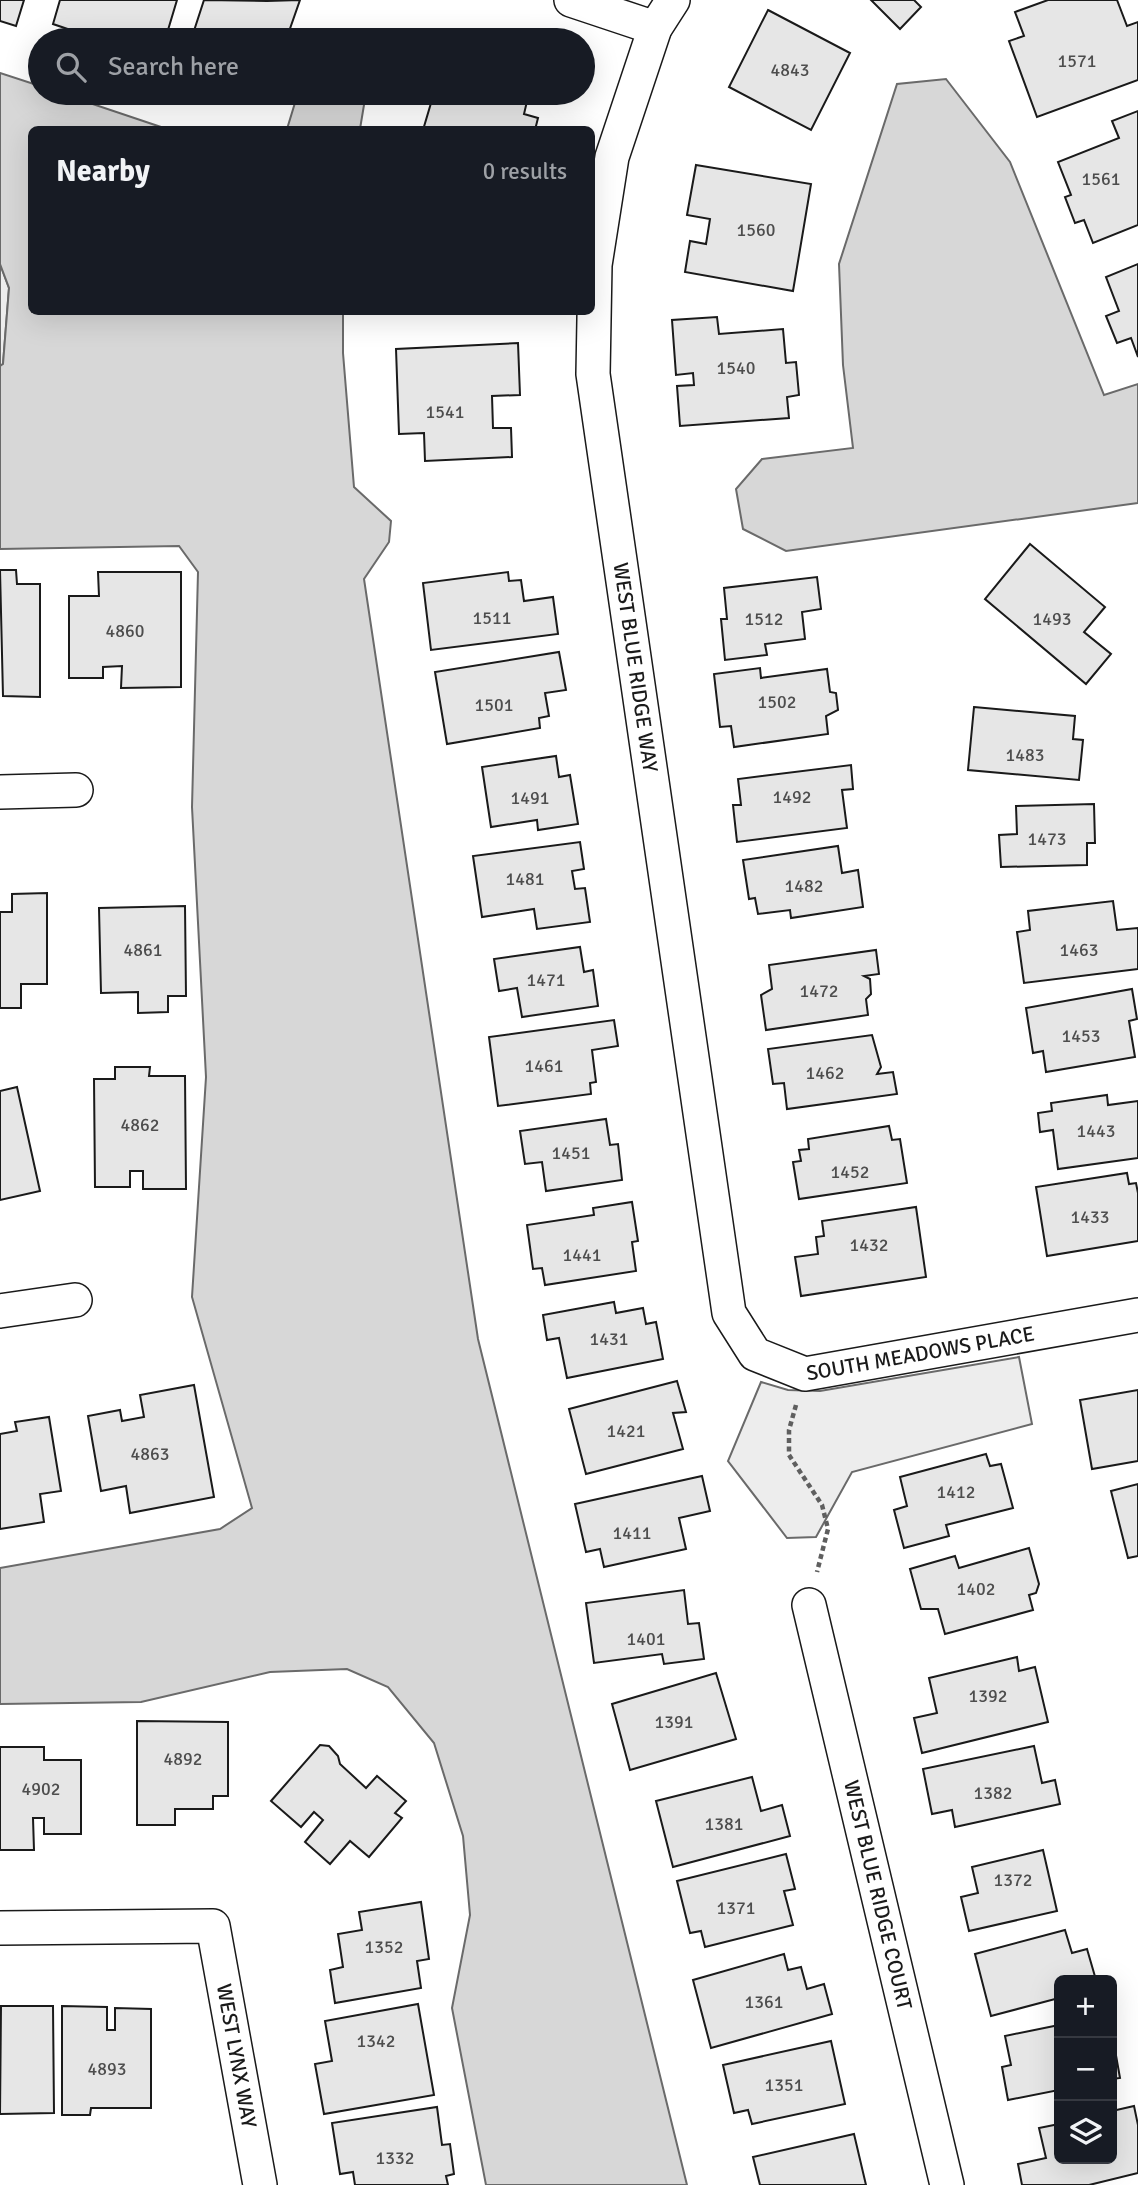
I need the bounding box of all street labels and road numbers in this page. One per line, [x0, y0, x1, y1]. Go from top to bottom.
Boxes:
street label: WEST BLUE RIDGE WAY [607, 561, 664, 774]
street label: SOUTH MEADOWS PLACE [804, 1321, 1037, 1387]
street label: WEST BLUE RIDGE COURT [838, 1778, 918, 2013]
street label: WEST LYNX WAY [211, 1982, 262, 2130]

